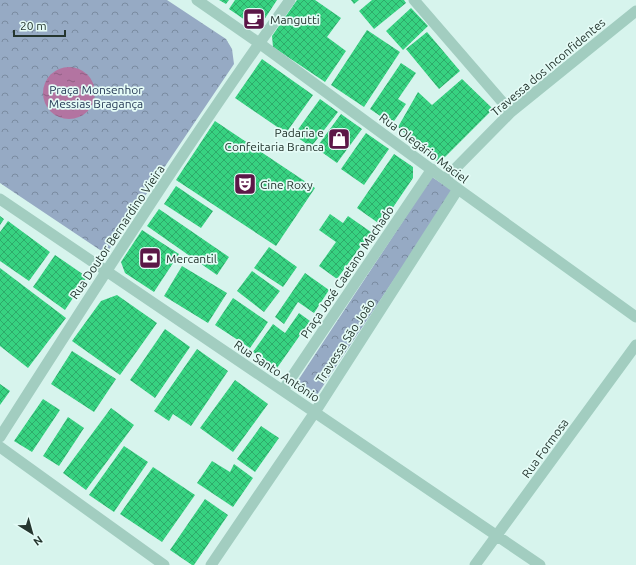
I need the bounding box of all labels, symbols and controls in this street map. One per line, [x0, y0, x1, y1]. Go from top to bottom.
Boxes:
cafe icon: Mangutti [241, 6, 267, 32]
scale bar [14, 12, 65, 38]
place label: Mangutti [270, 13, 320, 26]
street label: Travessa dos Inconfidentes [488, 16, 608, 118]
text: 20 m [20, 19, 47, 32]
park label: Praça Monsenhor Messias Bragança [49, 83, 143, 110]
street label: Rua Olegário Maciel [377, 110, 471, 186]
place label: Padaria e Confeitaria Branca [225, 126, 324, 153]
shop icon: Padaria e Confeitaria Branca [326, 126, 352, 152]
street label: Rua Doutor Bernardino Vieira [67, 163, 167, 301]
theatre icon: Cine Roxy [232, 171, 258, 197]
place label: Cine Roxy [260, 178, 313, 191]
street label: Praça José Caetano Machado [298, 203, 396, 341]
bank icon: Mercantil [137, 245, 163, 271]
place label: Mercantil [166, 252, 217, 265]
street label: Travessa São João [313, 297, 377, 385]
street label: Rua Santo Antônio [232, 338, 322, 404]
street label: Rua Formosa [519, 416, 571, 480]
north arrow [12, 513, 52, 553]
text: N [31, 534, 45, 548]

